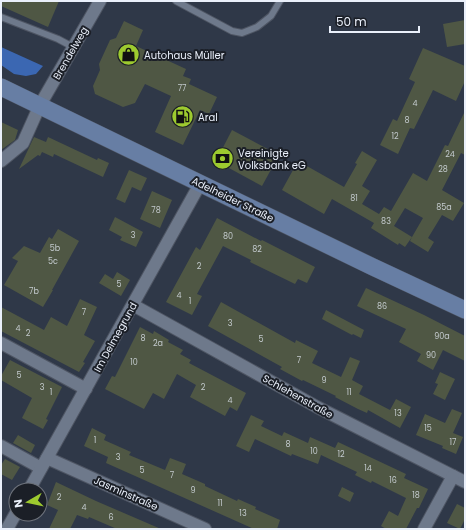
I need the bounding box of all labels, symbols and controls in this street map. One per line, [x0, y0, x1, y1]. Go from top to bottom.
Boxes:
scale bar [330, 8, 419, 34]
text: 50 m [336, 13, 367, 30]
street label: Brendelweg [49, 24, 92, 83]
shop icon: Autohaus Müller [116, 42, 142, 68]
place label: Autohaus Müller [144, 48, 225, 63]
house number: 77 [178, 83, 187, 94]
house number: 4 [412, 98, 418, 109]
fuel station icon: Aral [169, 104, 195, 130]
place label: Aral [198, 110, 218, 125]
house number: 8 [404, 115, 410, 126]
house number: 12 [391, 131, 399, 142]
bank icon: Vereinigte Volksbank eG [209, 146, 235, 172]
place label: Vereinigte Volksbank eG [238, 146, 306, 173]
house number: 24 [445, 149, 455, 160]
house number: 28 [438, 164, 448, 175]
street label: Adelheider Straße [189, 173, 276, 226]
house number: 81 [350, 193, 358, 204]
house number: 85a [436, 202, 452, 213]
house number: 78 [151, 205, 161, 216]
house number: 83 [381, 216, 391, 227]
house number: 3 [131, 230, 136, 241]
house number: 80 [223, 231, 233, 242]
house number: 5b [50, 243, 61, 254]
house number: 82 [252, 244, 262, 255]
house number: 5c [48, 256, 58, 267]
house number: 2 [197, 261, 202, 272]
house number: 5 [116, 279, 122, 290]
house number: 7b [29, 286, 39, 297]
house number: 4 [176, 290, 182, 301]
house number: 1 [189, 296, 191, 307]
street label: Im Delmegrund [90, 300, 141, 375]
house number: 86 [377, 301, 387, 312]
house number: 7 [82, 307, 87, 318]
house number: 3 [228, 318, 233, 329]
house number: 4 [15, 323, 21, 334]
house number: 2 [26, 328, 31, 339]
house number: 90a [434, 331, 450, 342]
house number: 8 [140, 333, 146, 344]
house number: 5 [258, 334, 264, 345]
house number: 2a [153, 338, 163, 349]
house number: 90 [426, 350, 436, 361]
house number: 7 [297, 355, 302, 366]
house number: 10 [130, 357, 138, 368]
house number: 5 [16, 370, 22, 381]
street label: Schlehenstraße [260, 371, 336, 422]
house number: 9 [321, 375, 327, 386]
house number: 3 [40, 382, 45, 393]
house number: 2 [201, 382, 206, 393]
house number: 1 [50, 387, 52, 398]
house number: 11 [346, 387, 352, 398]
house number: 4 [227, 395, 233, 406]
house number: 13 [394, 408, 402, 419]
house number: 15 [424, 423, 432, 434]
house number: 1 [94, 435, 96, 446]
house number: 17 [450, 437, 457, 448]
house number: 8 [285, 439, 291, 450]
house number: 10 [310, 446, 318, 457]
house number: 12 [337, 449, 345, 460]
house number: 3 [116, 452, 121, 463]
house number: 14 [364, 463, 372, 474]
house number: 5 [139, 465, 145, 476]
house number: 7 [170, 470, 175, 481]
street label: Jasminstraße [91, 473, 160, 514]
house number: 16 [389, 475, 397, 486]
north arrow [8, 482, 48, 522]
house number: 9 [190, 485, 196, 496]
house number: 18 [412, 490, 420, 501]
house number: 2 [57, 492, 62, 503]
text: N [10, 498, 27, 509]
house number: 11 [217, 498, 223, 509]
house number: 4 [81, 502, 87, 513]
house number: 13 [239, 508, 247, 519]
house number: 6 [108, 512, 114, 523]

